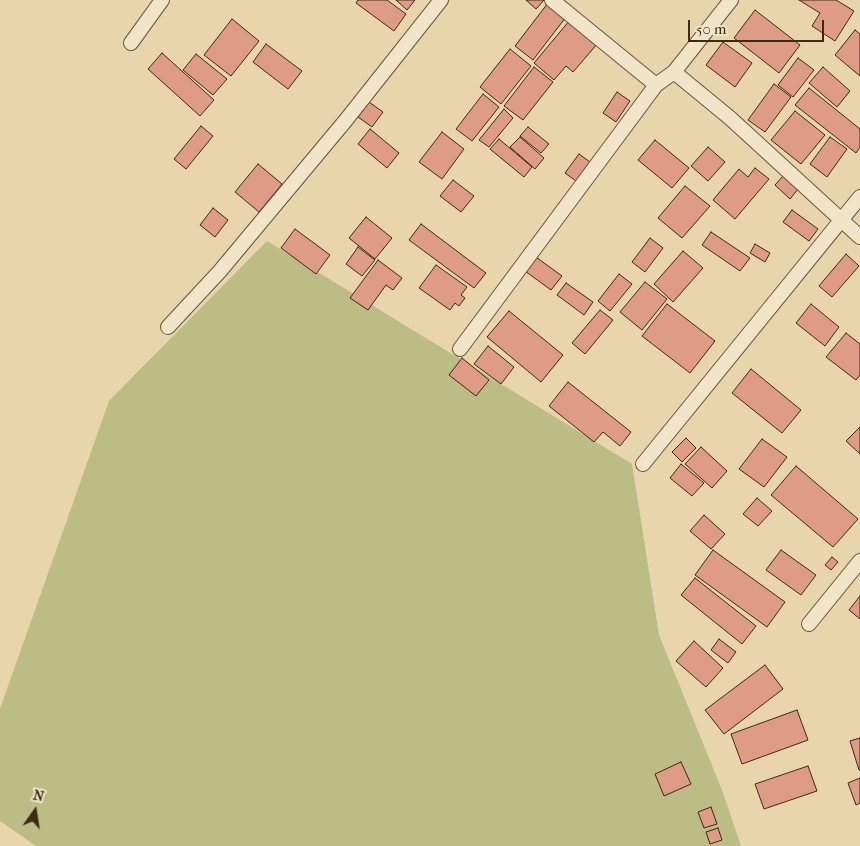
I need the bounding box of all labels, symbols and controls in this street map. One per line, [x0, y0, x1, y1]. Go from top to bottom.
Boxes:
scale bar [690, 10, 826, 42]
text: 50 m [696, 20, 726, 38]
north arrow [10, 786, 60, 836]
text: N [31, 786, 46, 805]

